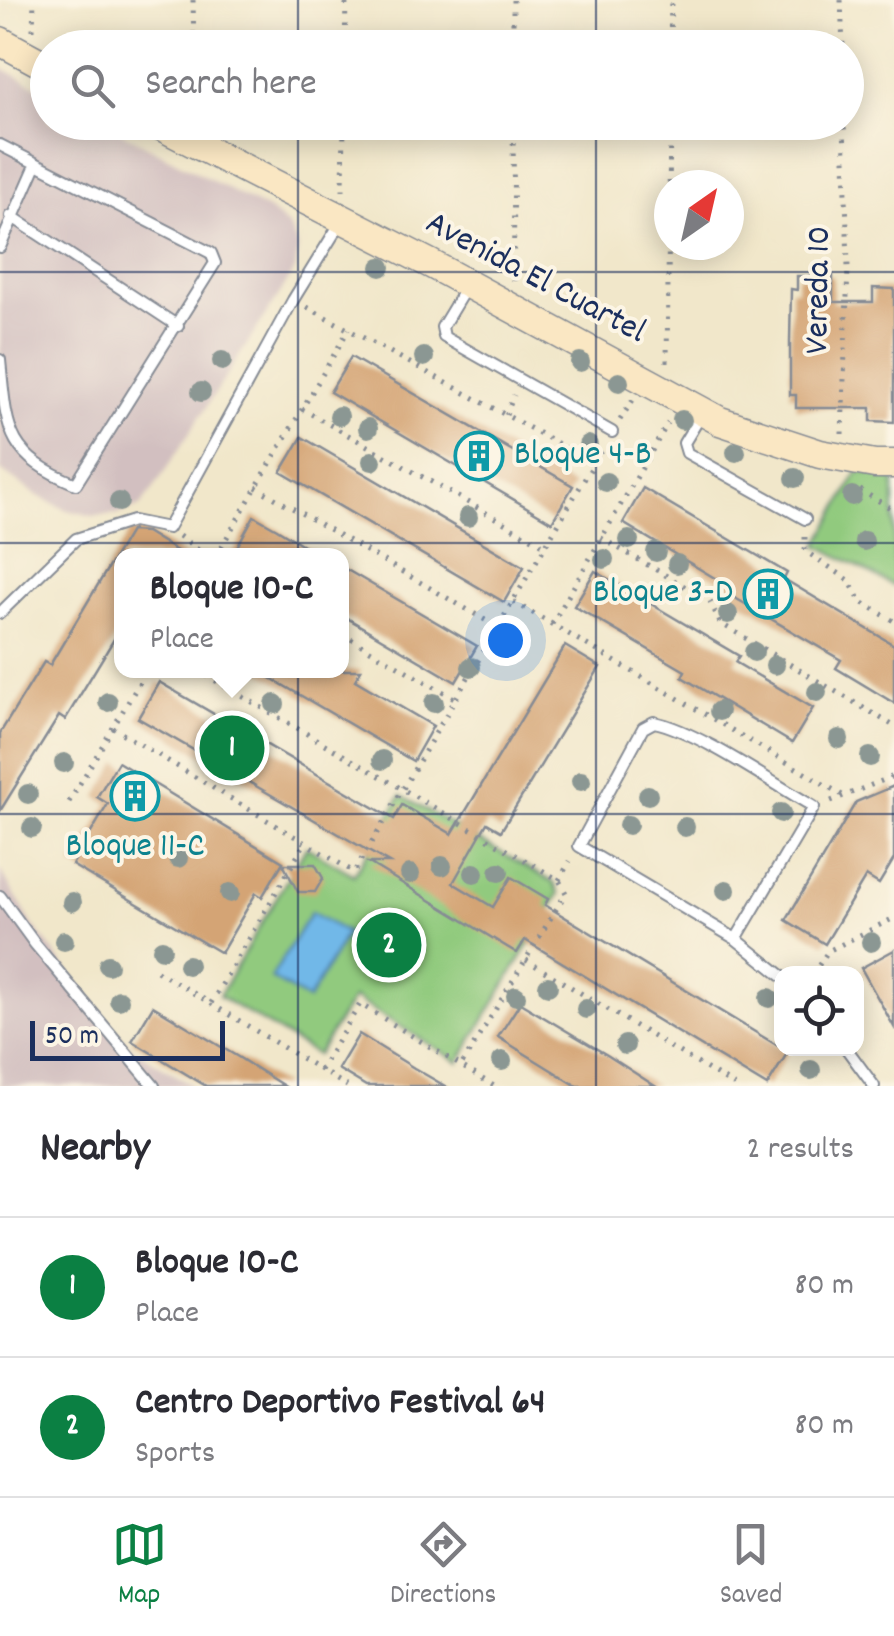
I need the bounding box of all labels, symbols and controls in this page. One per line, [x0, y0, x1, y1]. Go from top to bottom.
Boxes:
search box [30, 30, 864, 140]
icon: search [65, 58, 120, 113]
text: Search here [145, 58, 317, 113]
north arrow [654, 170, 744, 260]
street label: Avenida El Cuartel [416, 200, 654, 358]
street label: Vereda 10 [794, 225, 846, 355]
building icon: Bloque 4-B [453, 430, 505, 482]
place label: Bloque 4-B [514, 431, 652, 481]
popup [114, 548, 349, 678]
text: Bloque 10-C [150, 563, 313, 618]
building icon: Bloque 3-D [742, 568, 794, 620]
place label: Bloque 3-D [593, 569, 733, 619]
your location [480, 615, 531, 666]
text: Place [150, 618, 214, 664]
pin: 1 [200, 710, 264, 786]
building icon: Bloque 11-C [109, 770, 161, 822]
place label: Bloque 11-C [65, 823, 205, 873]
pin: 2 [356, 908, 422, 982]
map controls [774, 966, 864, 1056]
button: locate [774, 966, 864, 1056]
scale bar [30, 1016, 225, 1060]
text: 50 m [45, 1018, 99, 1058]
text: Nearby [40, 1121, 150, 1181]
text: 2 results [747, 1128, 854, 1174]
text: Bloque 10-C [135, 1237, 298, 1292]
text: 1 [69, 1264, 76, 1310]
text: 80 m [794, 1264, 854, 1310]
text: Place [135, 1292, 199, 1338]
text: Centro Deportivo Festival 64 [135, 1377, 546, 1432]
text: 2 [66, 1404, 79, 1450]
text: 80 m [794, 1404, 854, 1450]
text: Sports [135, 1432, 215, 1478]
tab: Map [112, 1517, 167, 1617]
tab: Directions [390, 1517, 496, 1617]
tab: Saved [720, 1517, 782, 1617]

